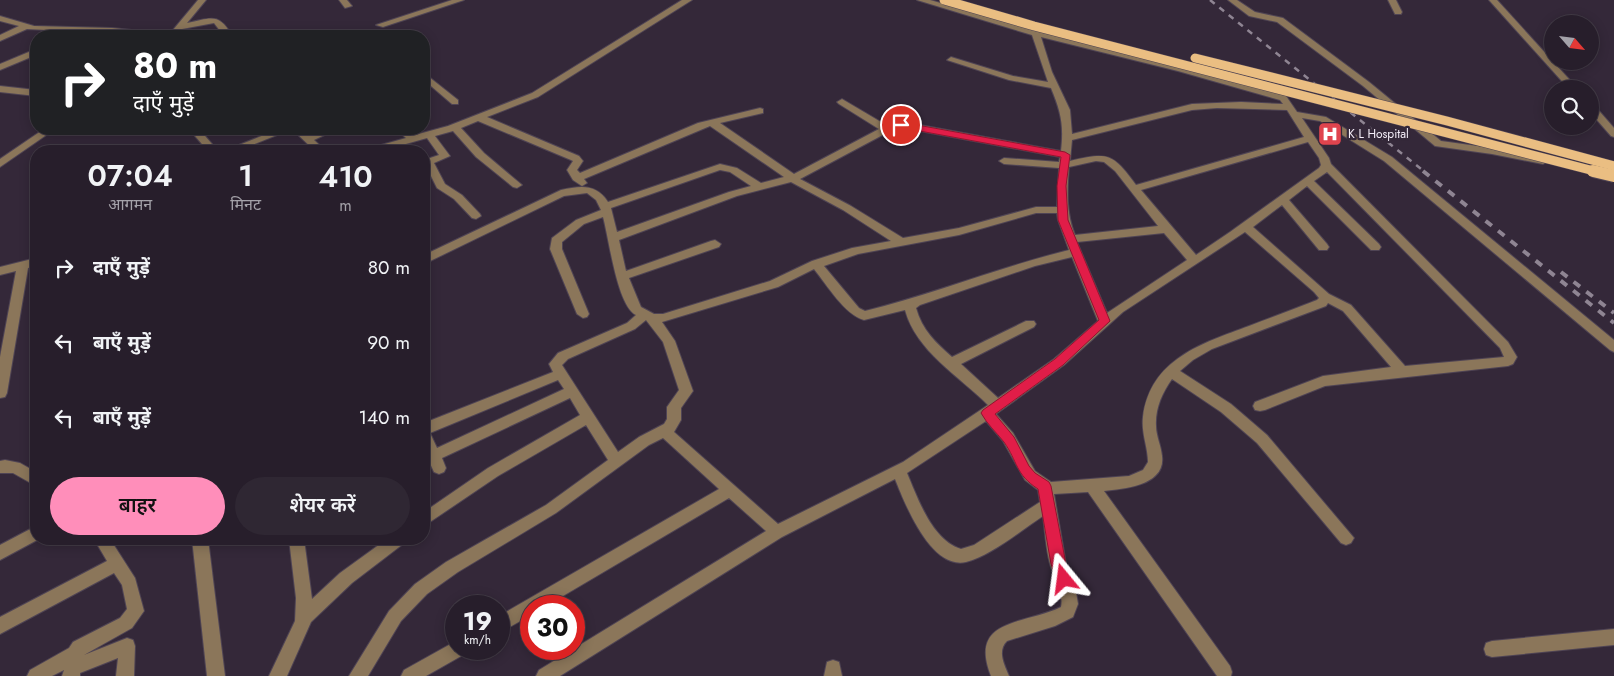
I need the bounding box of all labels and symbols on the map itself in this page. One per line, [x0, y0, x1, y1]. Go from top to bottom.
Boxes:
north arrow [1544, 15, 1599, 70]
pin [880, 104, 922, 146]
hospital icon: K L Hospital [1317, 121, 1343, 147]
place label: K L Hospital [1348, 125, 1409, 143]
position arrow [1037, 552, 1089, 604]
speed limit sign: 30 [520, 595, 585, 660]

